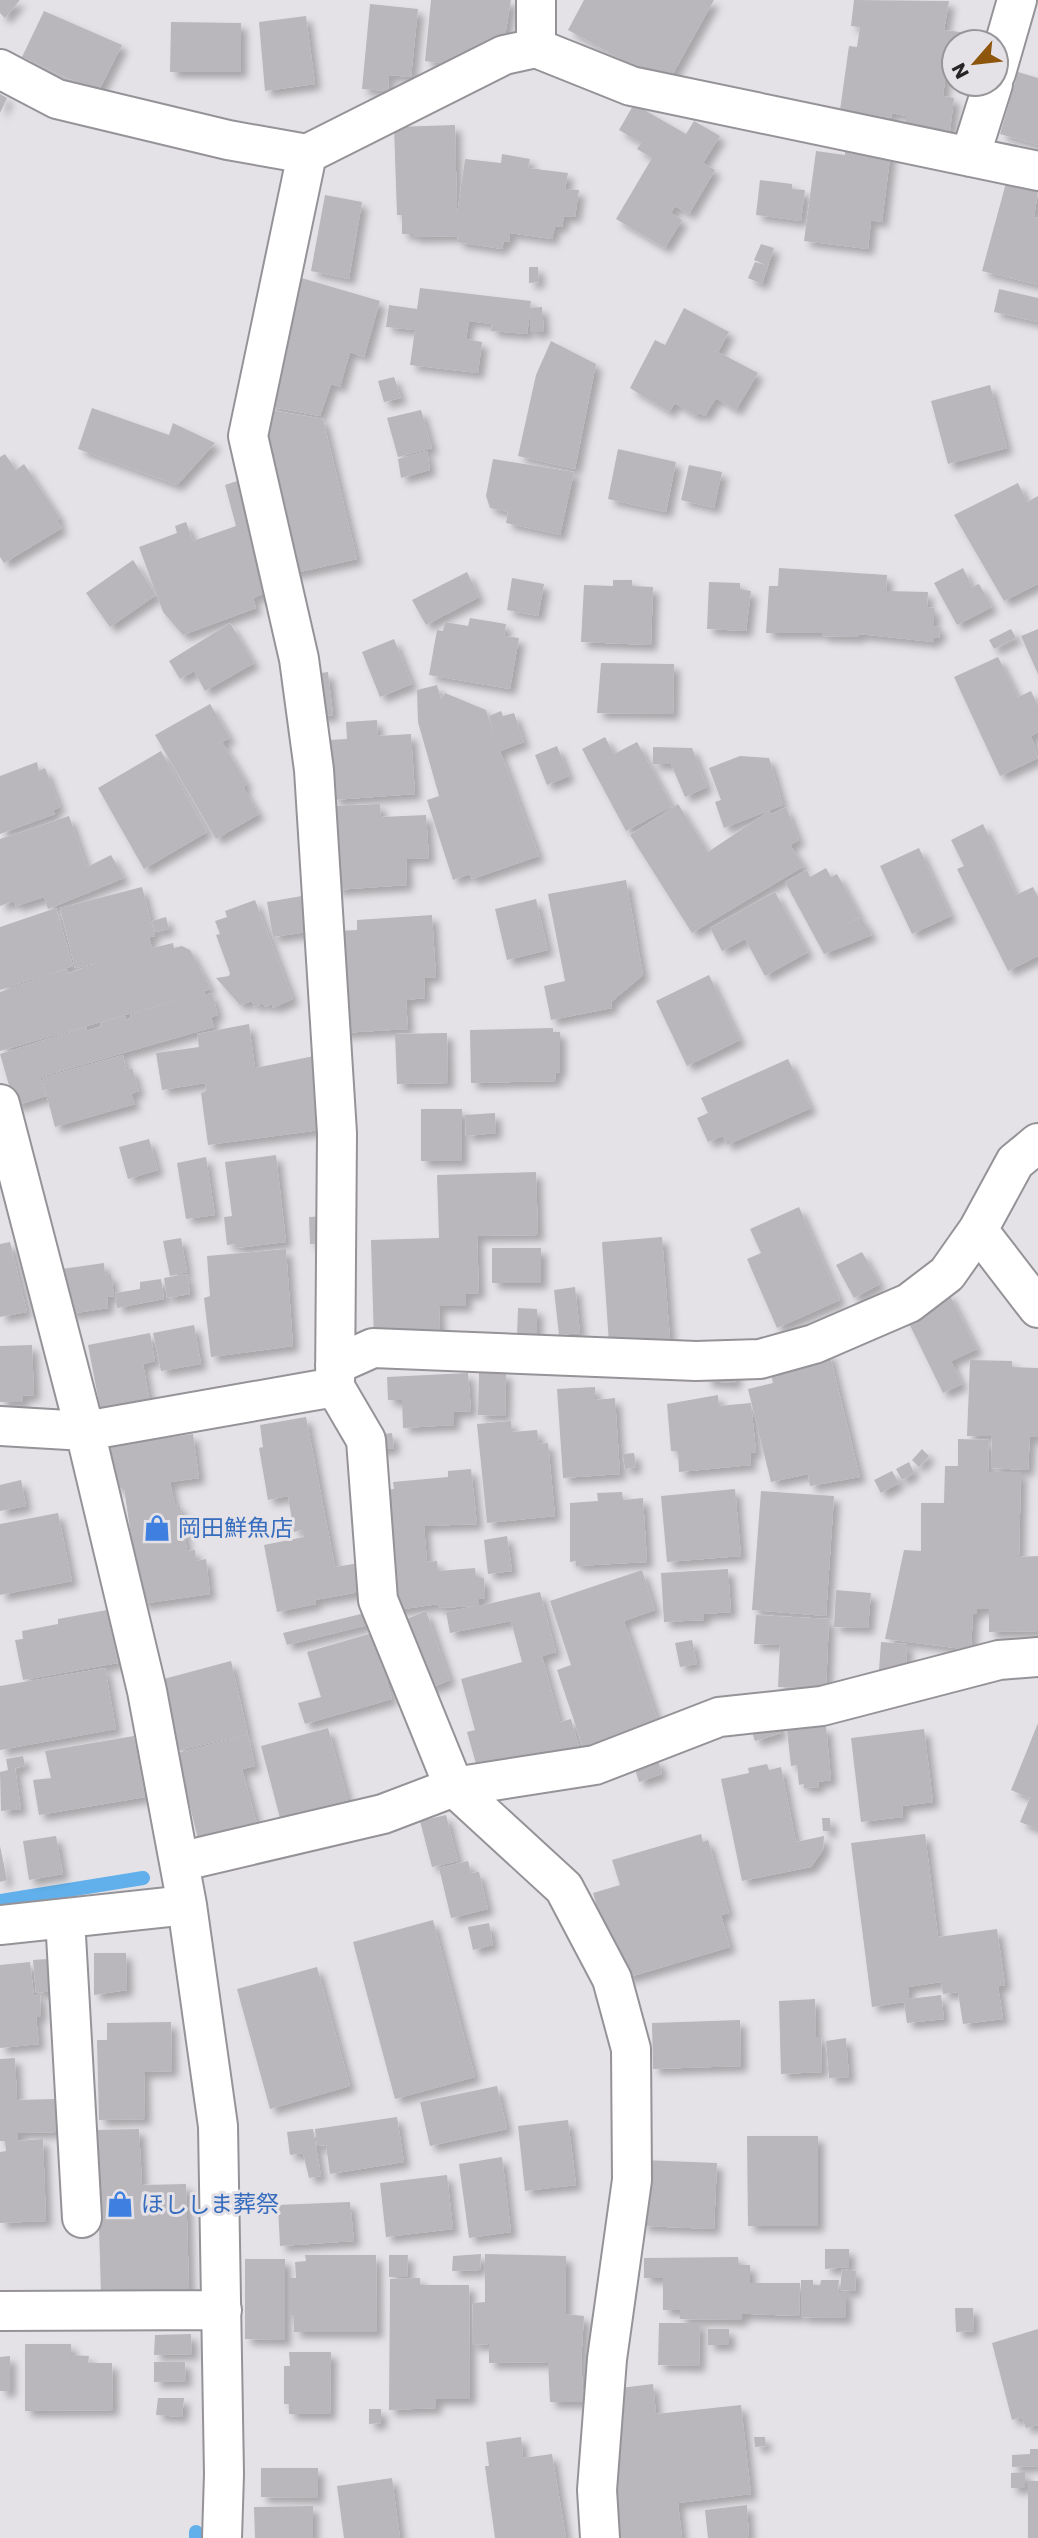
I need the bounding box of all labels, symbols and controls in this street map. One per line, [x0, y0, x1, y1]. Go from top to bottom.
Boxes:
north arrow [940, 28, 1010, 98]
text: N [945, 58, 976, 83]
place label: 岡田鮮魚店 [178, 1512, 293, 1544]
shop icon: 岡田鮮魚店 [142, 1513, 172, 1543]
place label: ほししま葬祭 [141, 2188, 279, 2220]
shop icon: ほししま葬祭 [105, 2189, 135, 2219]

